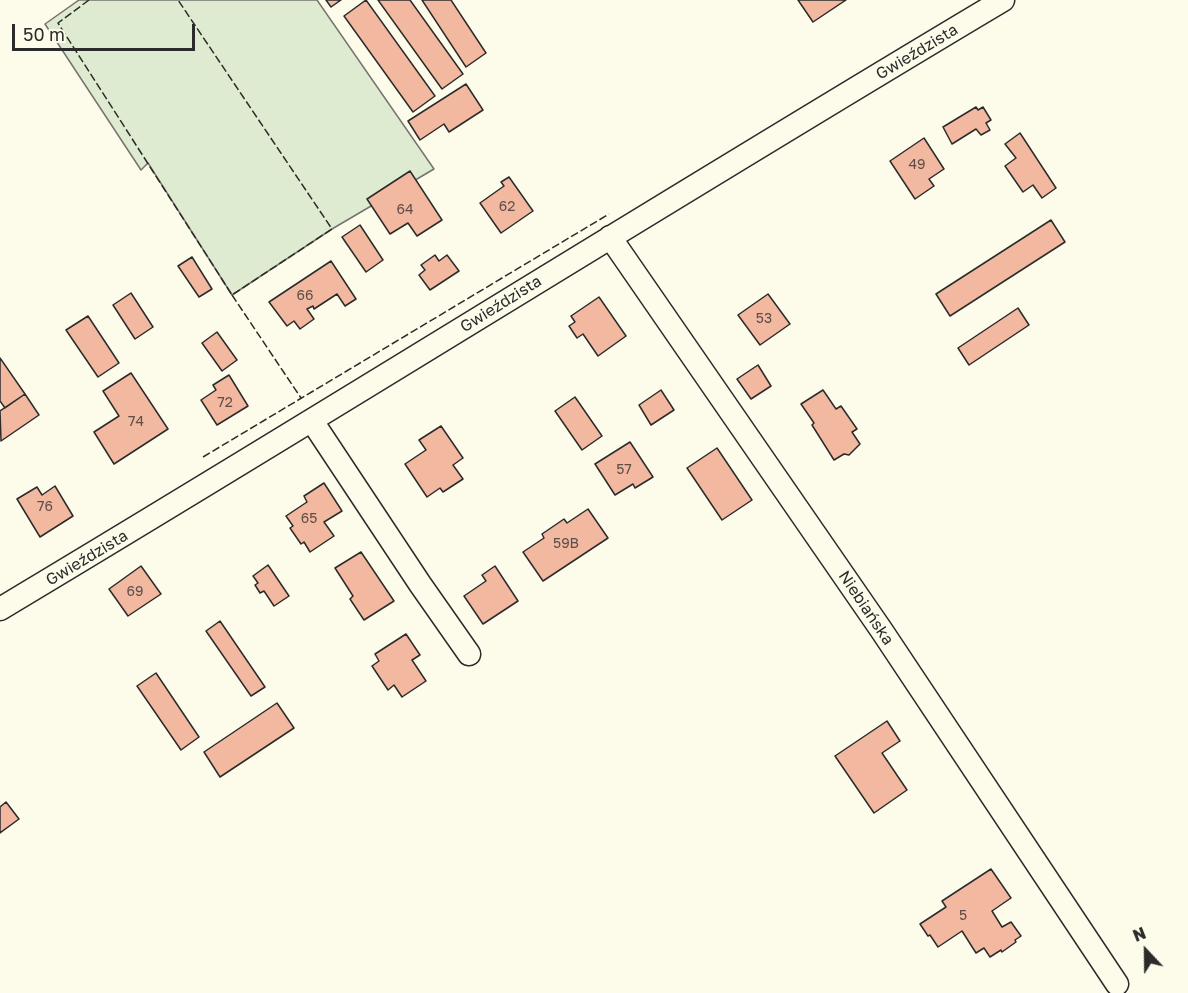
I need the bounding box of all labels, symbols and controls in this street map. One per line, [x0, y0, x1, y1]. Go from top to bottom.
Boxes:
scale bar [15, 12, 198, 50]
street label: Gwieździsta [873, 20, 961, 84]
text: 50 m [23, 23, 65, 45]
house number: 49 [908, 157, 926, 173]
house number: 62 [499, 199, 515, 215]
house number: 64 [396, 202, 414, 218]
street label: Gwieździsta [457, 271, 545, 337]
house number: 66 [297, 288, 313, 304]
house number: 53 [756, 311, 772, 327]
house number: 72 [217, 395, 233, 411]
house number: 74 [128, 414, 144, 430]
house number: 57 [616, 462, 632, 478]
house number: 76 [37, 499, 53, 515]
house number: 65 [301, 511, 317, 527]
street label: Gwieździsta [43, 526, 131, 590]
house number: 59B [553, 536, 579, 552]
street label: Niebiańska [834, 567, 898, 649]
house number: 69 [127, 584, 143, 600]
house number: 5 [959, 908, 967, 924]
north arrow [1116, 921, 1176, 981]
text: N [1130, 923, 1149, 946]

